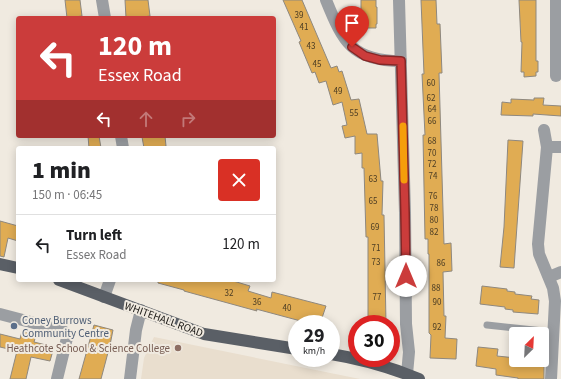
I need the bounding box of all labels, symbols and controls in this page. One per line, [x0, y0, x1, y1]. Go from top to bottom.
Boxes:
pin [335, 6, 369, 47]
house number: 39 [295, 9, 304, 22]
icon: arrive [341, 12, 363, 34]
house number: 41 [300, 21, 308, 34]
text: 120 m [98, 26, 172, 66]
icon: left [32, 32, 84, 84]
house number: 43 [307, 40, 316, 53]
house number: 45 [313, 58, 322, 71]
text: Essex Road [98, 63, 182, 88]
house number: 60 [427, 77, 436, 90]
house number: 49 [334, 85, 343, 98]
house number: 62 [427, 92, 436, 105]
house number: 64 [428, 103, 437, 116]
house number: 55 [350, 107, 359, 120]
icon: left [93, 108, 115, 130]
icon: ahead [135, 108, 157, 130]
icon: right [177, 108, 199, 130]
house number: 66 [428, 115, 437, 128]
house number: 68 [428, 135, 437, 148]
house number: 70 [428, 147, 437, 160]
text: 1 min [32, 153, 91, 188]
house number: 72 [428, 158, 437, 171]
button: close [218, 159, 260, 201]
house number: 74 [429, 170, 438, 183]
house number: 63 [369, 173, 378, 186]
text: 150 m · 06:45 [32, 186, 102, 204]
house number: 76 [429, 190, 438, 203]
house number: 65 [369, 195, 378, 208]
house number: 78 [430, 202, 439, 215]
house number: 80 [430, 214, 439, 227]
house number: 69 [371, 221, 380, 234]
text: Turn left [66, 225, 122, 246]
house number: 82 [430, 226, 439, 239]
icon: left [32, 234, 54, 256]
text: 120 m [222, 234, 260, 255]
house number: 71 [372, 242, 380, 255]
text: Essex Road [66, 246, 126, 264]
position arrow [385, 255, 427, 297]
house number: 73 [372, 256, 381, 269]
house number: 86 [437, 257, 446, 270]
house number: 88 [432, 282, 441, 295]
house number: 32 [225, 287, 234, 300]
house number: 77 [373, 291, 382, 304]
house number: 36 [253, 296, 262, 309]
house number: 90 [433, 296, 442, 309]
street label: WHITEHALL ROAD [122, 298, 205, 341]
house number: 40 [283, 302, 292, 315]
place label: Coney Burrows Community Centre [22, 313, 109, 341]
speed limit sign: 30 [348, 315, 400, 367]
marker: Coney Burrows Community Centre [9, 321, 19, 331]
house number: 92 [433, 321, 442, 334]
text: 29 [303, 322, 325, 350]
north arrow [509, 327, 549, 367]
map controls [509, 327, 549, 367]
place label: Heathcote School & Science College [6, 341, 171, 356]
marker: Heathcote School & Science College [173, 343, 183, 353]
text: km/h [303, 344, 325, 358]

